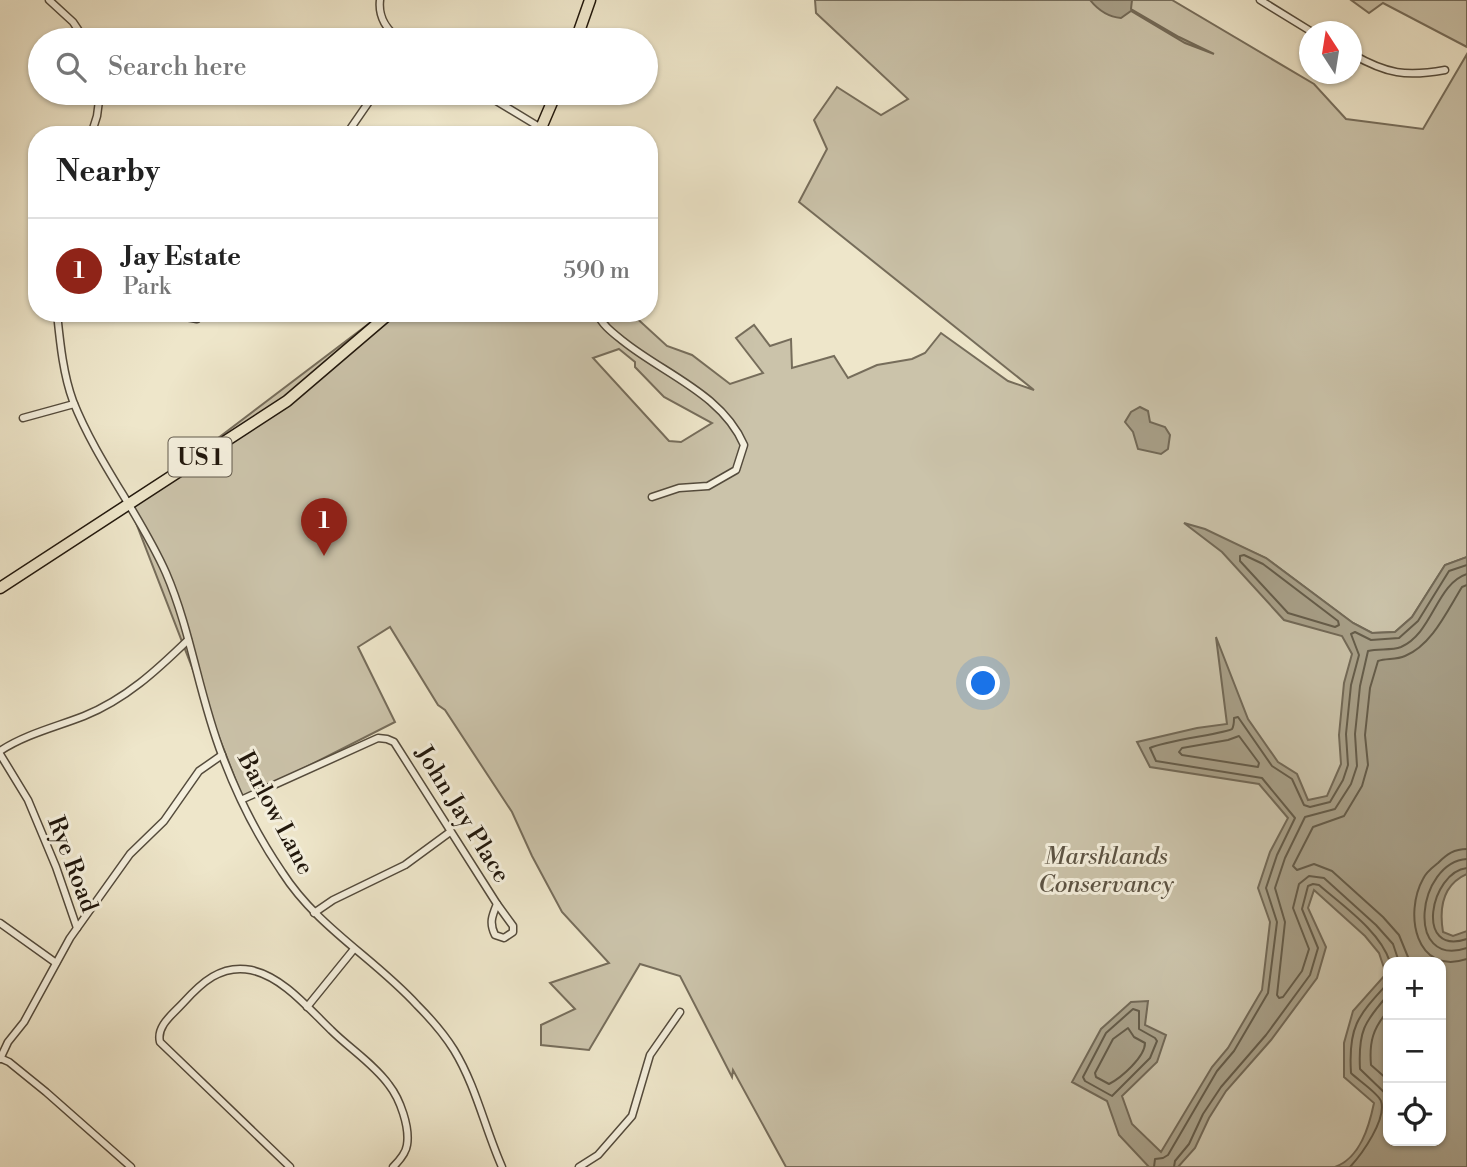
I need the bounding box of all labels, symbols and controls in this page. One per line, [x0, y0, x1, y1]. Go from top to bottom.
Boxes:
north arrow [1299, 21, 1362, 84]
search box [28, 28, 658, 105]
icon: search [52, 48, 90, 86]
text: Search here [108, 51, 247, 83]
text: Nearby [56, 153, 160, 191]
text: Jay Estate [123, 241, 241, 273]
text: 1 [73, 257, 85, 285]
text: 590 m [563, 257, 630, 285]
text: Park [123, 273, 171, 301]
road number: US 1 [168, 438, 232, 477]
pin: 1 [301, 498, 347, 556]
your location [966, 666, 1000, 700]
street label: John Jay Place [408, 740, 516, 889]
street label: Barlow Lane [230, 746, 320, 880]
street label: Rye Road [40, 812, 104, 917]
park label: Marshlands Conservancy [1038, 842, 1174, 900]
map controls [1383, 957, 1446, 1146]
button: + [1383, 957, 1446, 1020]
button: − [1383, 1020, 1446, 1083]
button: locate [1383, 1083, 1446, 1146]

